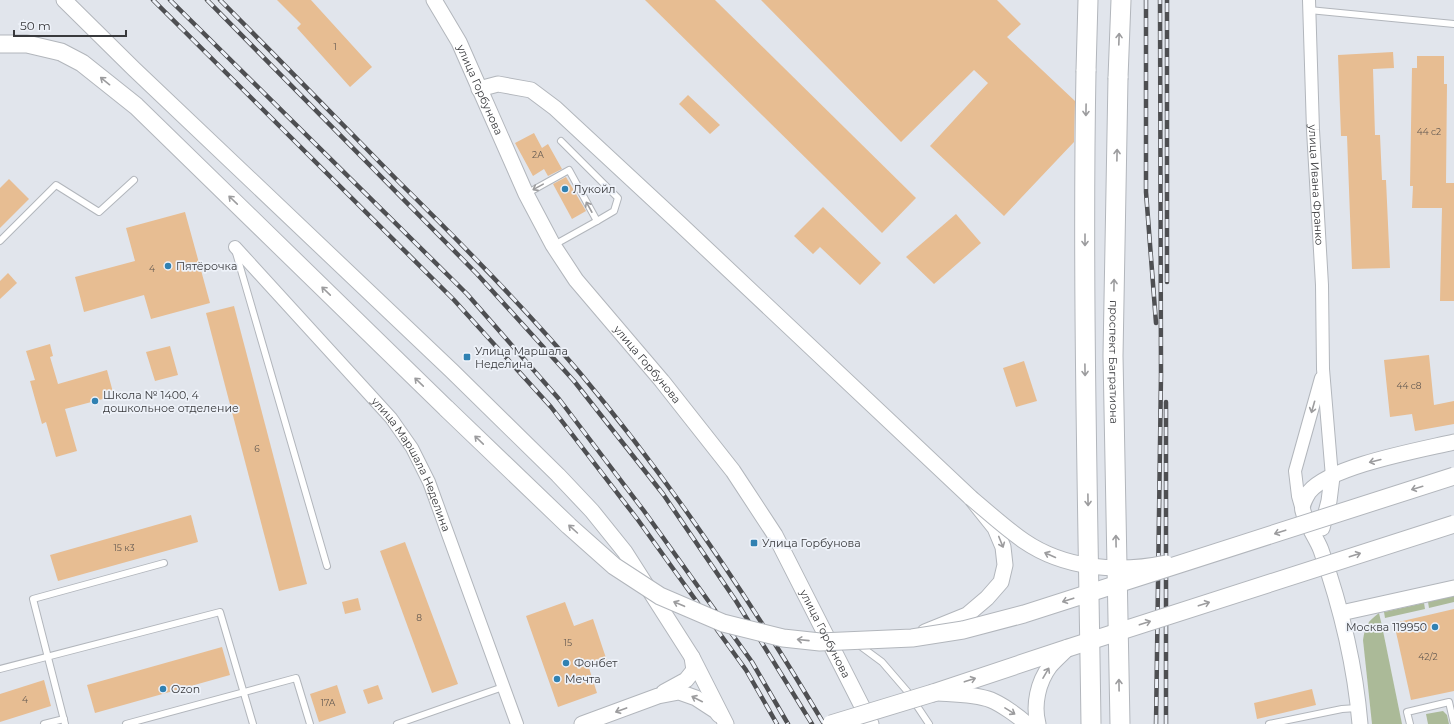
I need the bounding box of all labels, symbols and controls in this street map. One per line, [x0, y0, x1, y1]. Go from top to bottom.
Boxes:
scale bar [14, 12, 126, 38]
text: 50 m [20, 18, 51, 33]
one-way arrow [1116, 33, 1123, 46]
house number: 1 [333, 41, 337, 52]
street label: улица Горбунова [454, 41, 506, 137]
one-way arrow [100, 77, 111, 86]
one-way arrow [1082, 103, 1090, 116]
street label: улица Ивана Франко [1306, 123, 1327, 246]
house number: 44 с2 [1417, 126, 1441, 137]
house number: 2А [532, 149, 544, 160]
one-way arrow [1113, 149, 1121, 162]
place label: Лукойл [573, 182, 616, 196]
one-way arrow [532, 184, 544, 192]
marker: Лукойл [560, 184, 570, 194]
one-way arrow [228, 195, 238, 205]
one-way arrow [585, 201, 593, 213]
one-way arrow [1081, 233, 1089, 246]
place label: Пятёрочка [176, 259, 237, 273]
marker: Пятёрочка [163, 261, 173, 271]
house number: 4 [149, 263, 155, 274]
one-way arrow [1110, 279, 1118, 292]
one-way arrow [321, 286, 331, 296]
street label: проспект Багратиона [1106, 300, 1121, 424]
street label: улица Горбунова [610, 322, 684, 406]
place label: Улица Маршала Неделина [475, 344, 568, 371]
marker: Улица Маршала Неделина [462, 352, 472, 362]
one-way arrow [1082, 363, 1089, 376]
one-way arrow [414, 377, 424, 387]
house number: 44 с8 [1396, 380, 1422, 391]
place label: Школа № 1400, 4 дошкольное отделение [103, 388, 239, 415]
street label: улица Маршала Неделина [368, 393, 453, 533]
marker: Школа № 1400, 4 дошкольное отделение [90, 396, 100, 406]
one-way arrow [1308, 400, 1316, 413]
one-way arrow [474, 435, 484, 445]
house number: 6 [254, 443, 260, 454]
one-way arrow [1369, 457, 1382, 465]
one-way arrow [1410, 485, 1423, 492]
one-way arrow [1084, 493, 1091, 506]
one-way arrow [568, 525, 578, 534]
one-way arrow [1273, 529, 1286, 536]
one-way arrow [997, 535, 1005, 547]
one-way arrow [1112, 535, 1120, 548]
place label: Улица Горбунова [762, 536, 861, 550]
marker: Улица Горбунова [749, 538, 759, 548]
house number: 15 к3 [113, 542, 135, 553]
one-way arrow [1044, 550, 1056, 558]
one-way arrow [1348, 551, 1360, 559]
street label: улица Горбунова [796, 586, 853, 680]
one-way arrow [1062, 597, 1075, 604]
one-way arrow [1198, 599, 1210, 607]
one-way arrow [673, 600, 685, 607]
house number: 8 [416, 612, 422, 623]
one-way arrow [1139, 618, 1151, 626]
place label: Москва 119950 [1346, 620, 1427, 634]
marker: Москва 119950 [1430, 622, 1440, 632]
house number: 15 [564, 637, 572, 648]
one-way arrow [797, 637, 810, 644]
house number: 42/2 [1418, 651, 1438, 662]
place label: Фонбет [574, 656, 618, 670]
marker: Фонбет [561, 658, 571, 668]
one-way arrow [1042, 667, 1050, 679]
place label: Мечта [565, 672, 601, 686]
marker: Мечта [552, 674, 562, 684]
one-way arrow [963, 676, 975, 684]
one-way arrow [1115, 679, 1123, 692]
place label: Ozon [171, 682, 200, 696]
marker: Ozon [158, 684, 168, 694]
house number: 4 [22, 694, 28, 705]
one-way arrow [691, 695, 703, 702]
house number: 17А [321, 697, 336, 708]
one-way arrow [616, 706, 628, 714]
one-way arrow [1004, 708, 1016, 716]

